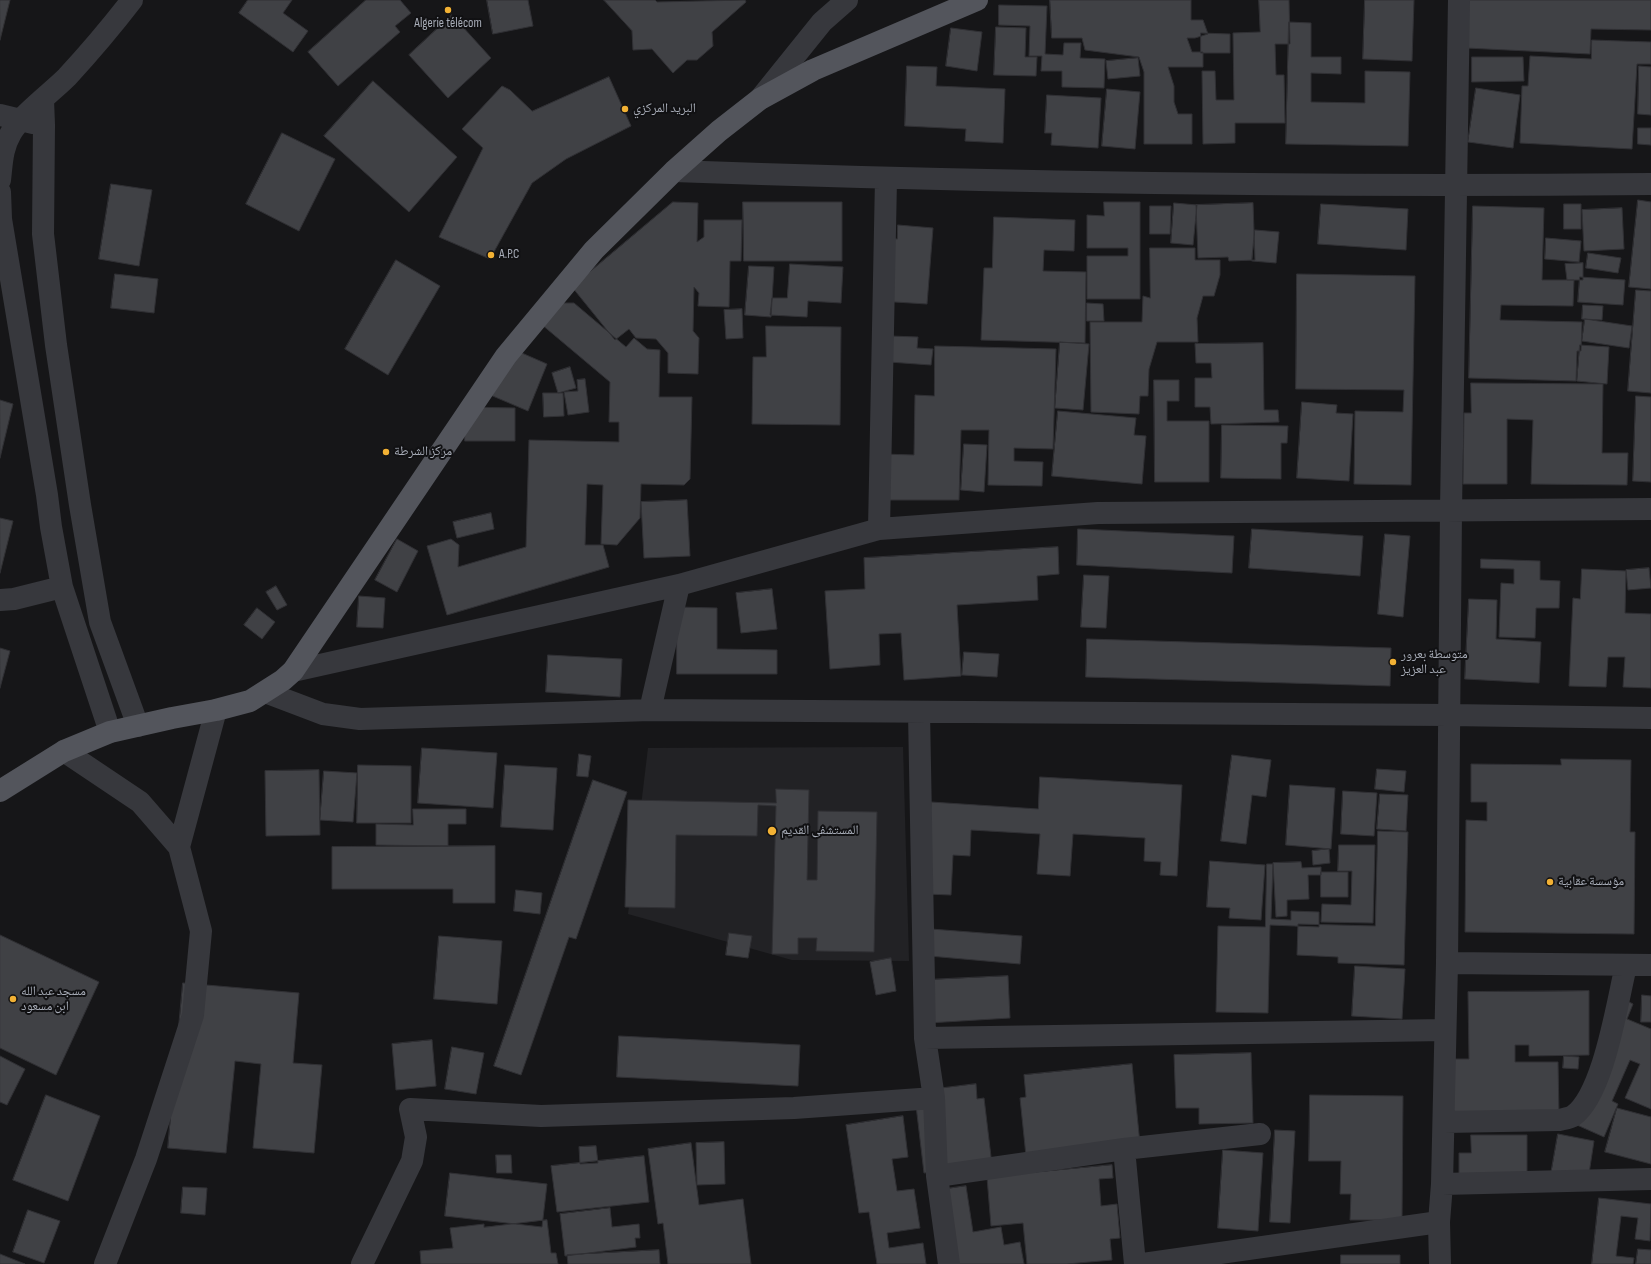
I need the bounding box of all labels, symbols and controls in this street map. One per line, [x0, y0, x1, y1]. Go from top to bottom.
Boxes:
marker: Algerie télécom [443, 5, 453, 15]
place label: Algerie télécom [414, 16, 482, 32]
place label: البريد المركزي [633, 101, 696, 117]
marker: البريد المركزي [620, 104, 630, 114]
place label: A.P.C [499, 247, 519, 263]
marker: A.P.C [486, 250, 496, 260]
place label: مركز الشرطة [394, 444, 452, 460]
marker: مركز الشرطة [381, 447, 391, 457]
place label: متوسطة بعرور عبد العزيز [1401, 647, 1468, 678]
marker: متوسطة بعرور عبد العزيز [1388, 657, 1398, 667]
place label: المستشفى القديم [781, 823, 859, 839]
marker: المستشفى القديم [766, 825, 778, 837]
place label: مؤسسة عقابية [1558, 874, 1624, 890]
marker: مؤسسة عقابية [1545, 877, 1555, 887]
place label: مسجد عبد الله ابن مسعود [21, 984, 86, 1015]
marker: مسجد عبد الله ابن مسعود [8, 994, 18, 1004]

